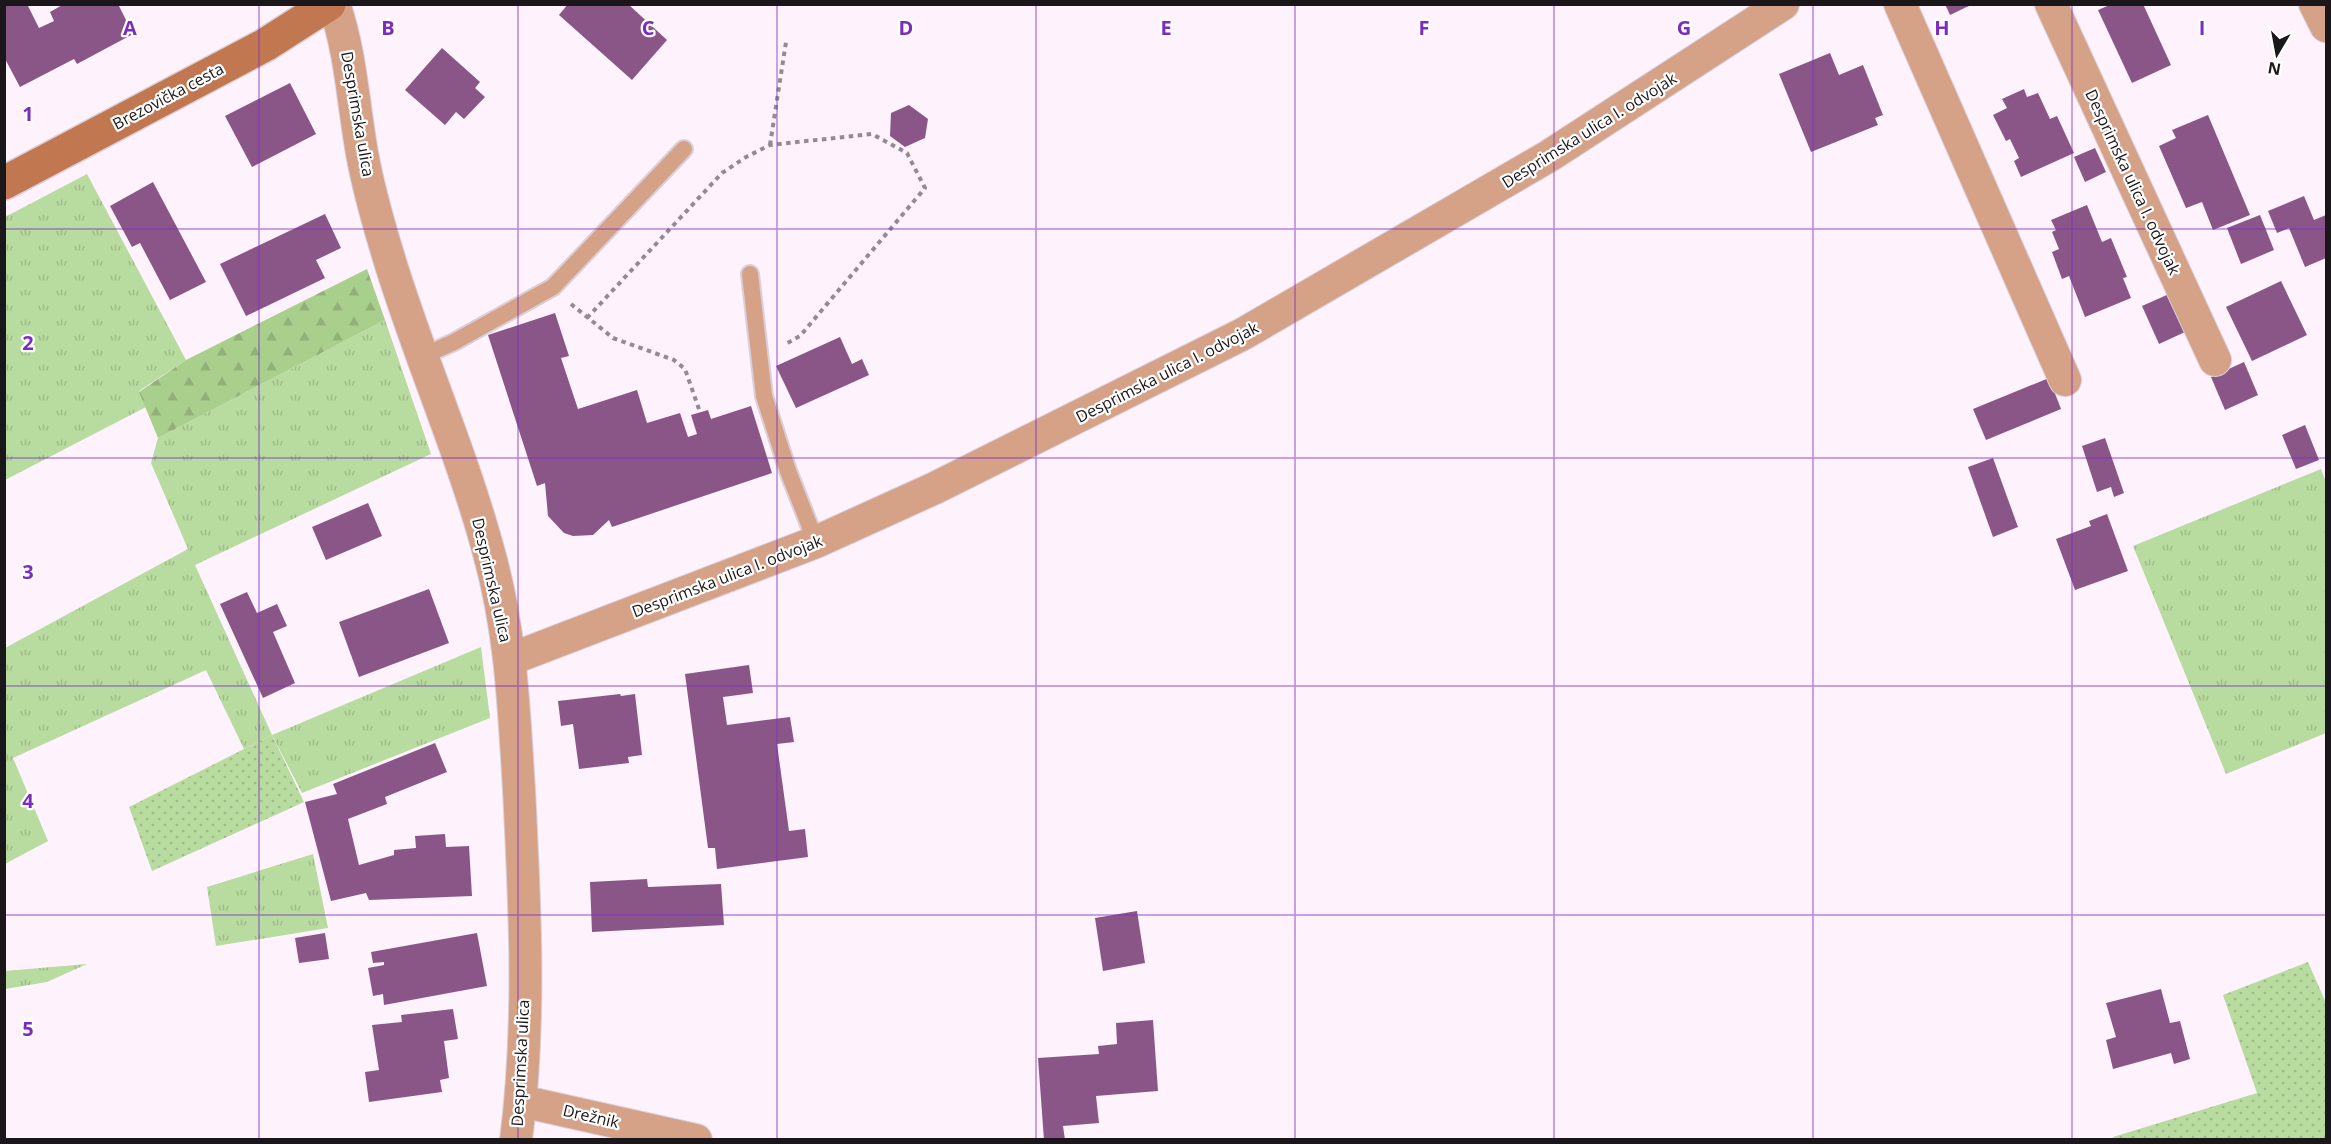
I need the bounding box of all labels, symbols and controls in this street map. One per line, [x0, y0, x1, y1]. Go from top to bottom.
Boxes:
text: A [123, 14, 137, 41]
text: B [381, 14, 395, 41]
text: C [642, 14, 655, 41]
text: D [899, 14, 913, 41]
text: E [1160, 14, 1172, 41]
text: F [1419, 14, 1429, 41]
text: G [1677, 14, 1691, 41]
text: H [1934, 14, 1950, 41]
text: I [2199, 14, 2205, 41]
north arrow [2247, 24, 2307, 84]
street label: Desprimska ulica [336, 50, 380, 178]
street label: Brezovička cesta [109, 57, 227, 135]
text: N [2266, 57, 2283, 81]
street label: Desprimska ulica I. odvojak [1497, 67, 1681, 193]
street label: Desprimska ulica I. odvojak [2080, 86, 2186, 279]
text: 1 [22, 100, 34, 127]
street label: Desprimska ulica I. odvojak [1072, 316, 1263, 428]
text: 2 [22, 329, 34, 356]
street label: Desprimska ulica [467, 516, 517, 644]
street label: Desprimska ulica I. odvojak [629, 529, 826, 623]
text: 3 [22, 558, 34, 585]
text: 4 [22, 787, 34, 814]
street label: Desprimska ulica [506, 999, 534, 1127]
text: 5 [22, 1015, 34, 1042]
street label: Drežnik [561, 1099, 622, 1133]

